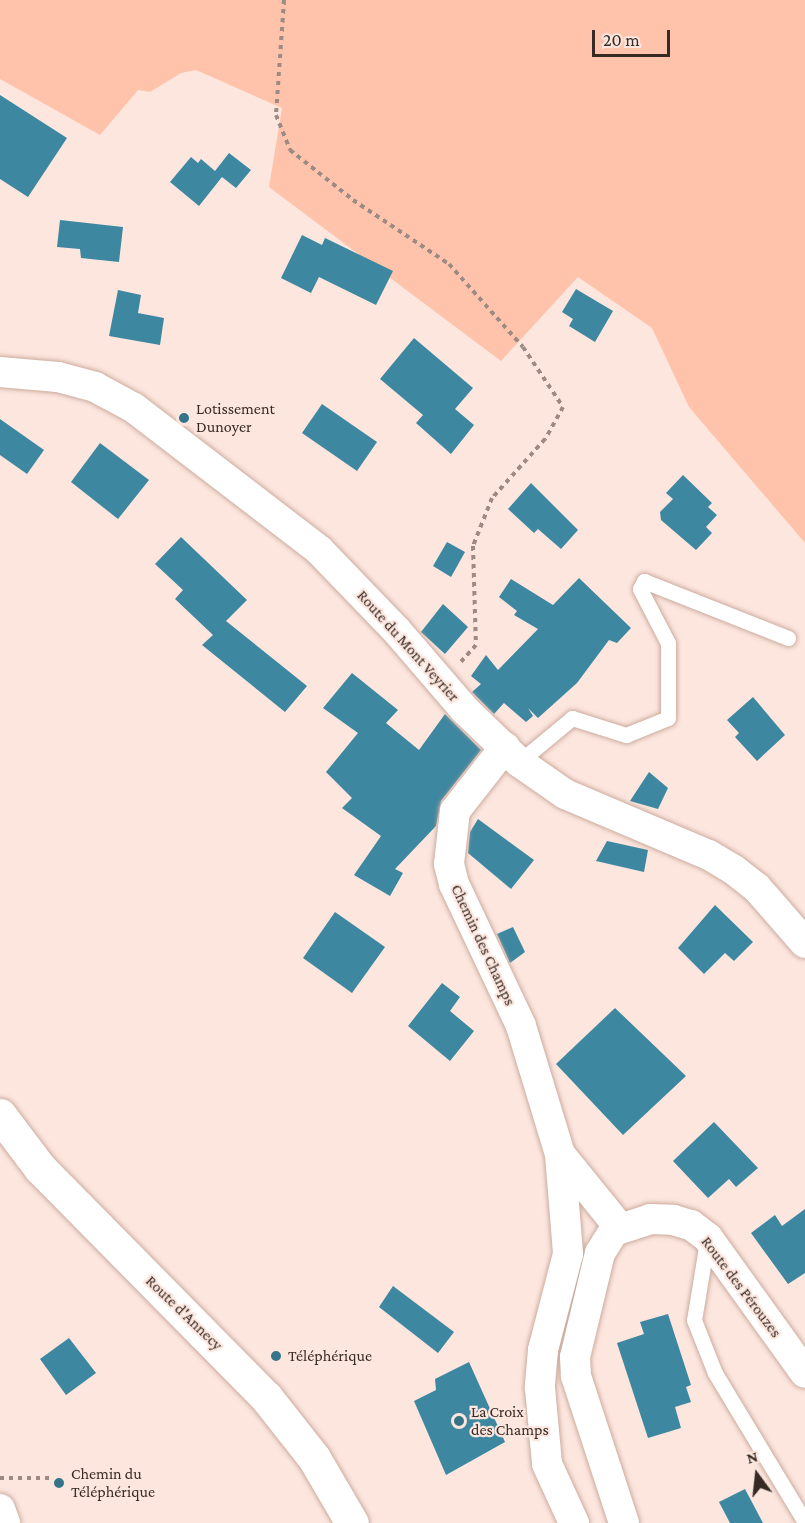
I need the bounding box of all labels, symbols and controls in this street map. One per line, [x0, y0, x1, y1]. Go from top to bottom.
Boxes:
scale bar [595, 18, 673, 56]
text: 20 m [603, 30, 640, 50]
place label: Lotissement Dunoyer [196, 399, 275, 437]
marker: Lotissement Dunoyer [177, 411, 191, 425]
street label: Route du Mont Veyrier [353, 586, 463, 706]
street label: Chemin des Champs [447, 881, 519, 1009]
street label: Route des Pérouzes [697, 1233, 785, 1341]
street label: Route d'Annecy [141, 1271, 227, 1355]
place label: Téléphérique [288, 1346, 372, 1366]
marker: Téléphérique [269, 1349, 283, 1363]
place label: La Croix des Champs [471, 1402, 549, 1440]
marker: La Croix des Champs [452, 1414, 466, 1428]
north arrow [727, 1445, 787, 1505]
text: N [745, 1448, 760, 1467]
place label: Chemin du Téléphérique [71, 1464, 155, 1502]
marker: Chemin du Téléphérique [52, 1476, 66, 1490]

